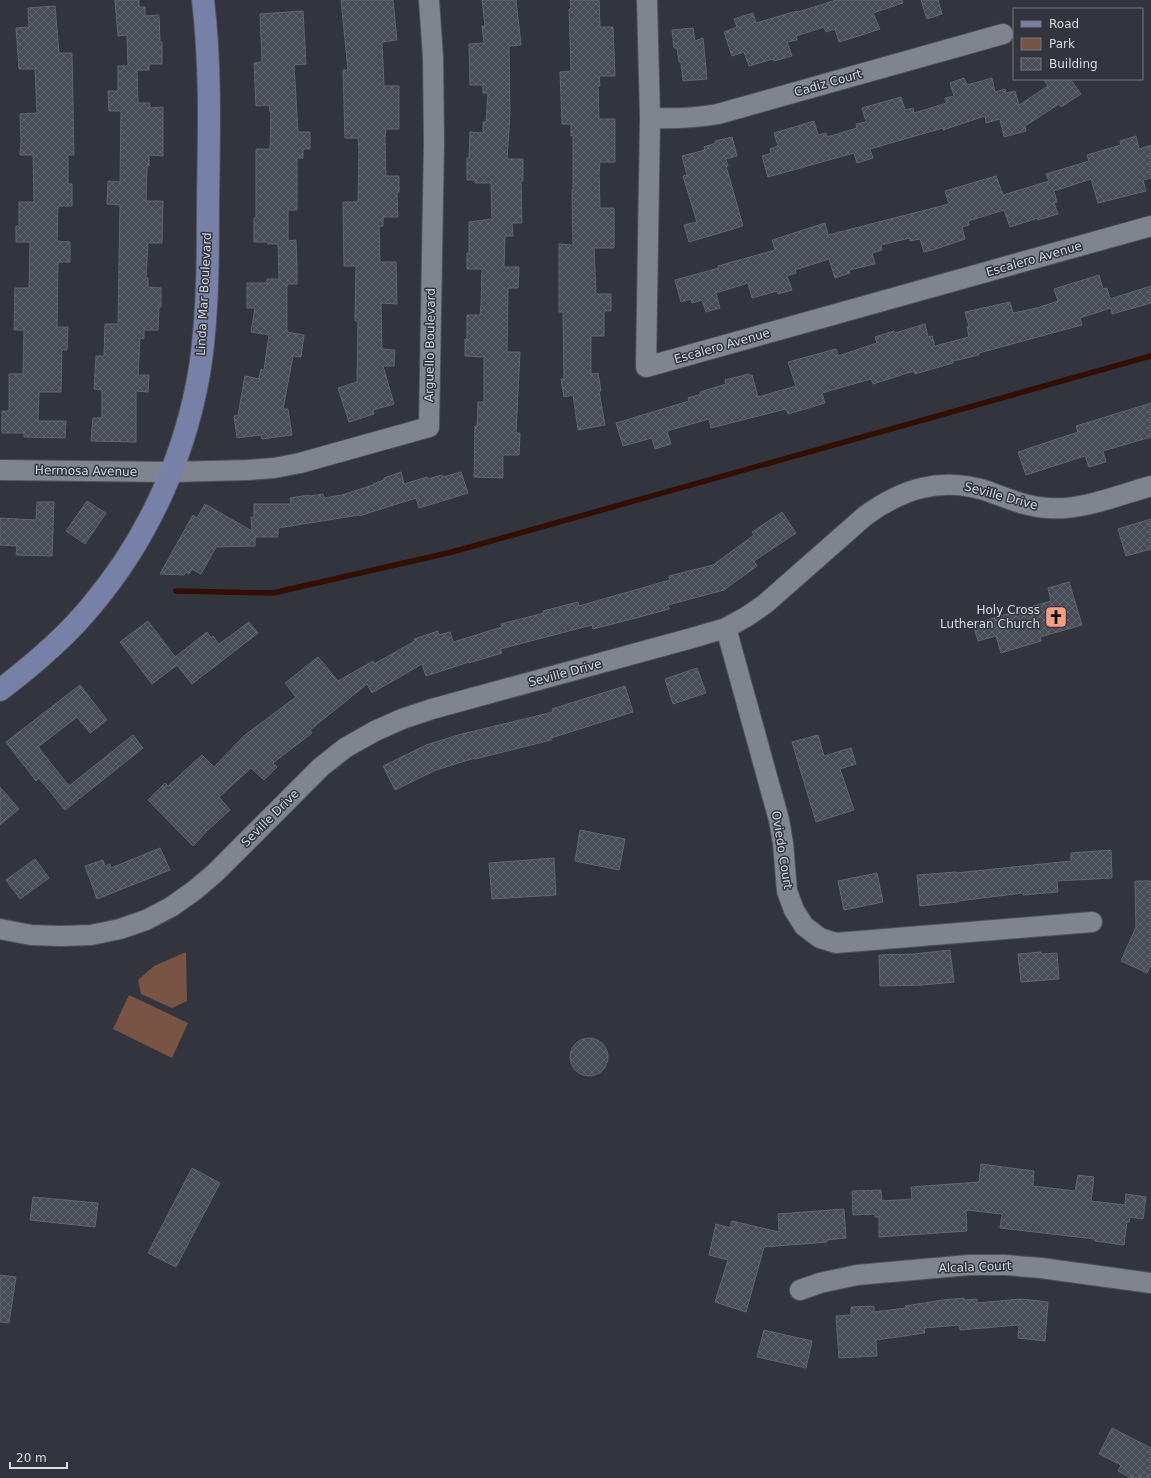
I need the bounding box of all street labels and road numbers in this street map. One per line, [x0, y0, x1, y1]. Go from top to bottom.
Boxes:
street label: Cadiz Court [793, 67, 864, 99]
street label: Linda Mar Boulevard [194, 232, 214, 356]
street label: Escalero Avenue [985, 239, 1083, 279]
street label: Arguello Boulevard [422, 288, 438, 402]
street label: Escalero Avenue [673, 326, 771, 366]
street label: Hermosa Avenue [35, 463, 137, 479]
street label: Seville Drive [963, 479, 1039, 513]
street label: Seville Drive [527, 656, 603, 690]
street label: Seville Drive [238, 786, 302, 850]
street label: Oviedo Court [769, 810, 795, 890]
street label: Alcala Court [938, 1259, 1012, 1275]

